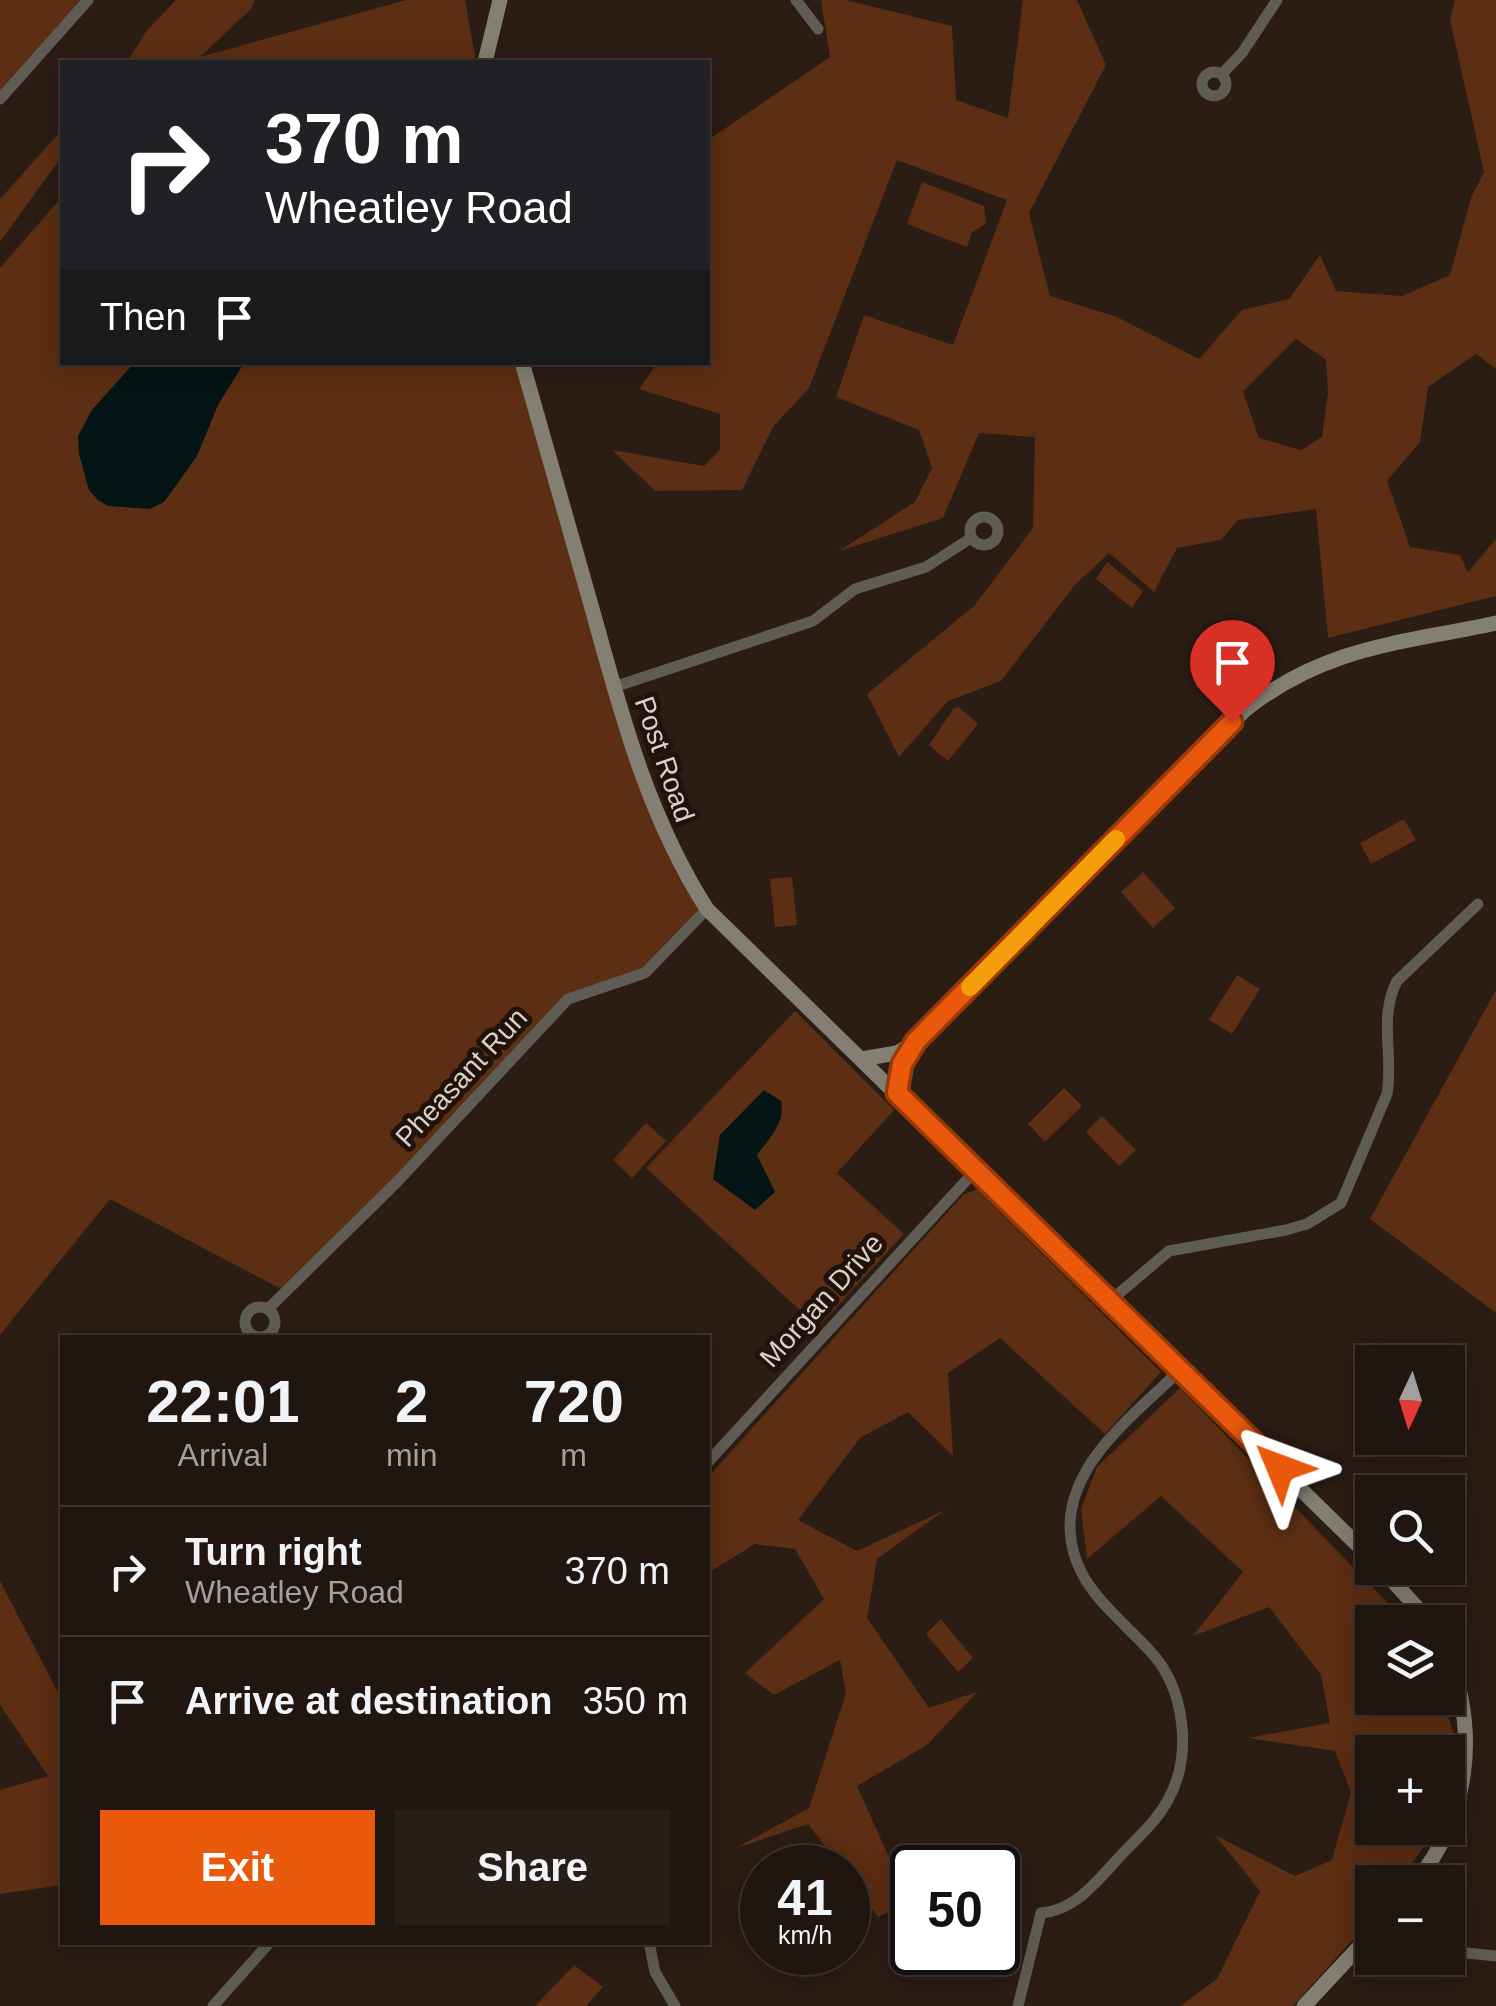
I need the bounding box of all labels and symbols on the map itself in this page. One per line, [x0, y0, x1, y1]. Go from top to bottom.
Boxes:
pin [1190, 620, 1275, 723]
street label: Post Road [629, 692, 700, 826]
street label: Pheasant Run [390, 1002, 533, 1153]
street label: Morgan Drive [754, 1228, 889, 1373]
north arrow [1355, 1345, 1465, 1455]
position arrow [1228, 1416, 1332, 1520]
speed limit sign: 50 [890, 1845, 1020, 1975]

